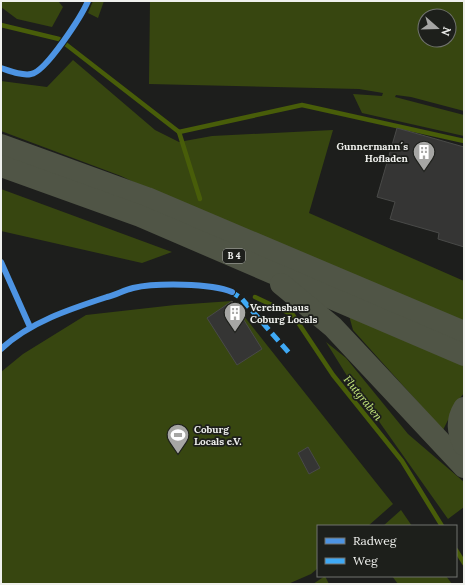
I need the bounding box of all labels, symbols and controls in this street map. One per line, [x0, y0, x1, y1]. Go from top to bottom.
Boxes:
north arrow [417, 8, 457, 48]
text: N [438, 25, 454, 38]
building icon: Gunnermann´s Hofladen [411, 139, 437, 172]
place label: Gunnermann´s Hofladen [336, 140, 409, 165]
road number: B 4 [223, 249, 245, 263]
building icon: Vereinshaus Coburg Locals [222, 300, 248, 333]
place label: Vereinshaus Coburg Locals [250, 301, 318, 326]
water label: Flutgraben [341, 373, 386, 423]
sports icon: Coburg Locals e.V. [165, 422, 191, 455]
place label: Coburg Locals e.V. [194, 423, 242, 448]
legend [317, 525, 457, 577]
text: Radweg [353, 533, 397, 548]
text: Weg [353, 553, 378, 568]

